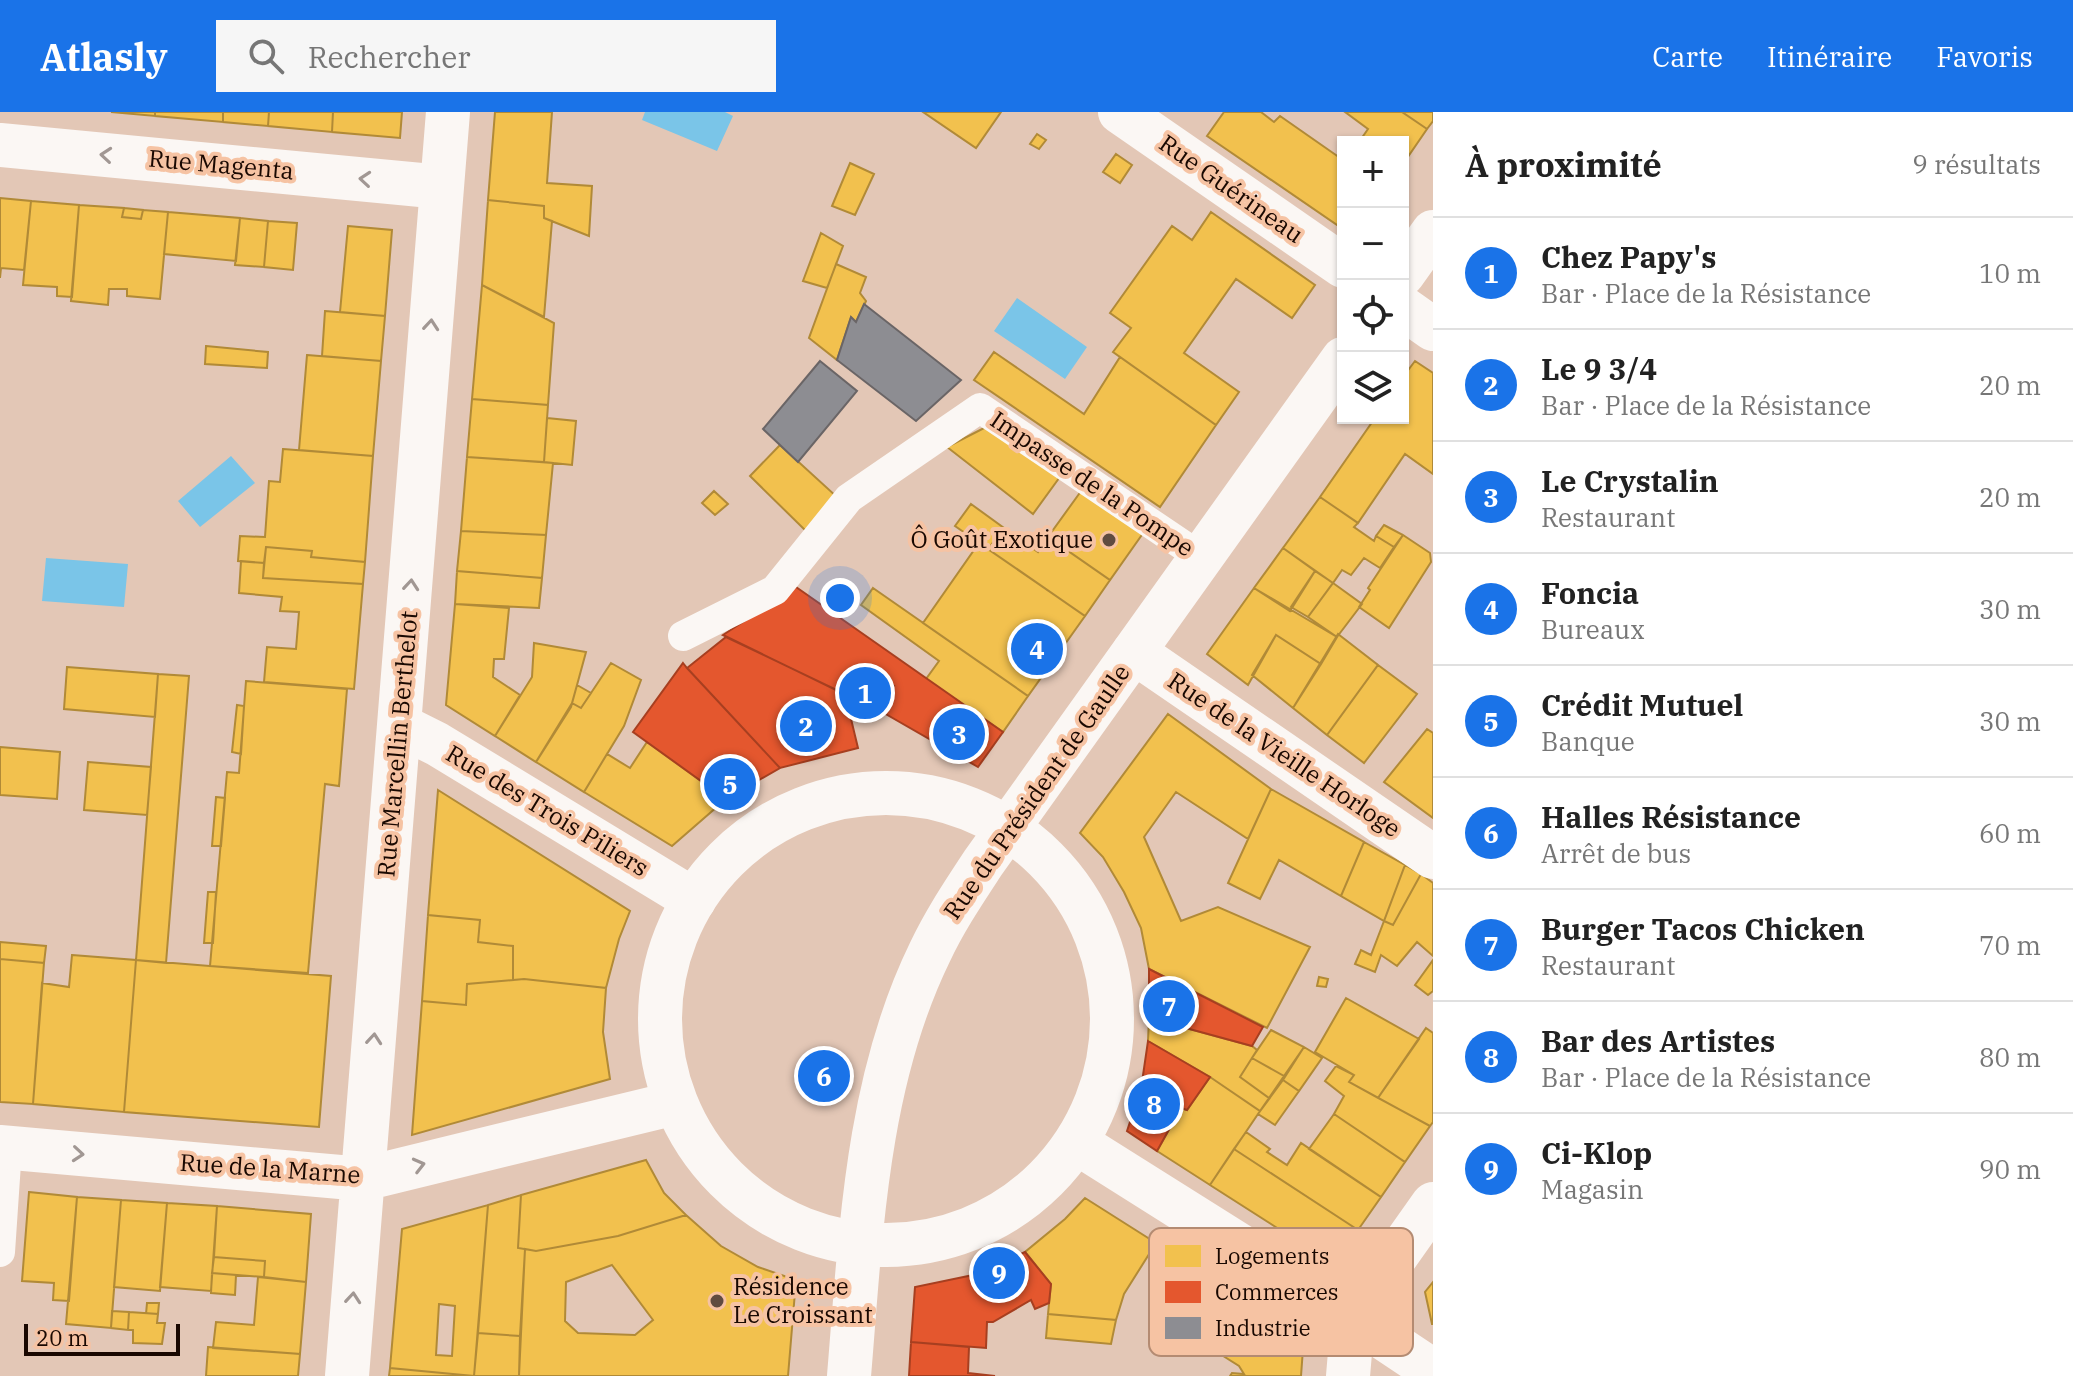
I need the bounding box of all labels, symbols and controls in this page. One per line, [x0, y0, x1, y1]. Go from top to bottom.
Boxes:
search box [216, 20, 776, 92]
text: Atlasly [40, 32, 168, 81]
icon: search [244, 34, 288, 78]
text: Rechercher [308, 37, 471, 76]
text: Carte [1652, 38, 1723, 75]
text: Itinéraire [1767, 38, 1892, 75]
text: Favoris [1936, 38, 2033, 75]
street label: Rue Guérineau [1153, 127, 1310, 250]
map controls [1337, 136, 1409, 424]
button: + [1337, 136, 1409, 208]
street label: Rue Magenta [147, 142, 295, 186]
text: À proximité [1465, 142, 1662, 186]
one-way arrow [99, 147, 112, 164]
text: 9 résultats [1912, 147, 2041, 181]
one-way arrow [358, 170, 371, 187]
button: − [1337, 208, 1409, 280]
text: Chez Papy's [1541, 237, 1716, 276]
text: 1 [1483, 256, 1499, 290]
text: 10 m [1979, 256, 2041, 290]
text: Bar · Place de la Résistance [1541, 276, 1871, 310]
button: locate [1337, 280, 1409, 352]
one-way arrow [422, 318, 439, 331]
text: Le 9 3/4 [1541, 349, 1657, 388]
button: layers [1337, 352, 1409, 424]
text: 2 [1483, 368, 1499, 402]
text: 20 m [1979, 368, 2041, 402]
text: Bar · Place de la Résistance [1541, 388, 1871, 422]
street label: Impasse de la Pompe [985, 403, 1200, 563]
text: Le Crystalin [1541, 461, 1719, 500]
text: 3 [1483, 480, 1499, 514]
text: 20 m [1979, 480, 2041, 514]
text: Restaurant [1541, 500, 1675, 534]
place label: Ô Goût Exotique [910, 523, 1093, 555]
marker: Ô Goût Exotique [1100, 531, 1118, 549]
text: Foncia [1541, 573, 1639, 612]
one-way arrow [402, 578, 419, 591]
your location [820, 578, 860, 618]
text: 4 [1483, 592, 1499, 626]
text: 30 m [1979, 592, 2041, 626]
street label: Rue Marcellin Berthelot [369, 609, 425, 878]
text: Bureaux [1541, 612, 1645, 646]
pin: 4 [1011, 619, 1063, 679]
street label: Rue du Président de Gaulle [936, 658, 1137, 925]
pin: 1 [839, 663, 891, 723]
street label: Rue de la Vieille Horloge [1162, 664, 1407, 844]
text: Crédit Mutuel [1541, 685, 1743, 724]
pin: 2 [780, 696, 832, 756]
pin: 3 [933, 704, 985, 764]
text: 5 [1483, 704, 1499, 738]
text: 30 m [1979, 704, 2041, 738]
text: Banque [1541, 724, 1635, 758]
street label: Rue des Trois Piliers [440, 737, 655, 883]
pin: 5 [704, 754, 756, 814]
text: Halles Résistance [1541, 797, 1801, 836]
text: 6 [1483, 816, 1499, 850]
text: 60 m [1979, 816, 2041, 850]
text: Arrêt de bus [1541, 836, 1691, 870]
text: Burger Tacos Chicken [1541, 909, 1865, 948]
text: 7 [1483, 928, 1499, 962]
text: 70 m [1979, 928, 2041, 962]
text: Restaurant [1541, 948, 1675, 982]
pin: 7 [1143, 976, 1195, 1036]
text: Bar des Artistes [1541, 1021, 1775, 1060]
one-way arrow [365, 1032, 382, 1045]
text: 8 [1483, 1040, 1499, 1074]
text: 80 m [1979, 1040, 2041, 1074]
pin: 6 [798, 1046, 850, 1106]
text: Bar · Place de la Résistance [1541, 1060, 1871, 1094]
pin: 8 [1128, 1074, 1180, 1134]
text: Ci-Klop [1541, 1133, 1652, 1172]
one-way arrow [72, 1145, 85, 1162]
street label: Rue de la Marne [179, 1146, 361, 1190]
text: 9 [1483, 1152, 1499, 1186]
text: 90 m [1979, 1152, 2041, 1186]
one-way arrow [412, 1158, 425, 1175]
text: Magasin [1541, 1172, 1644, 1206]
legend [1149, 1228, 1413, 1356]
text: Logements [1215, 1241, 1329, 1270]
pin: 9 [973, 1243, 1025, 1303]
place label: Résidence Le Croissant [733, 1270, 873, 1330]
text: Commerces [1215, 1277, 1339, 1306]
one-way arrow [344, 1291, 361, 1304]
marker: Résidence Le Croissant [708, 1292, 726, 1310]
text: Industrie [1215, 1313, 1310, 1342]
scale bar [24, 1320, 180, 1356]
text: 20 m [36, 1323, 88, 1352]

